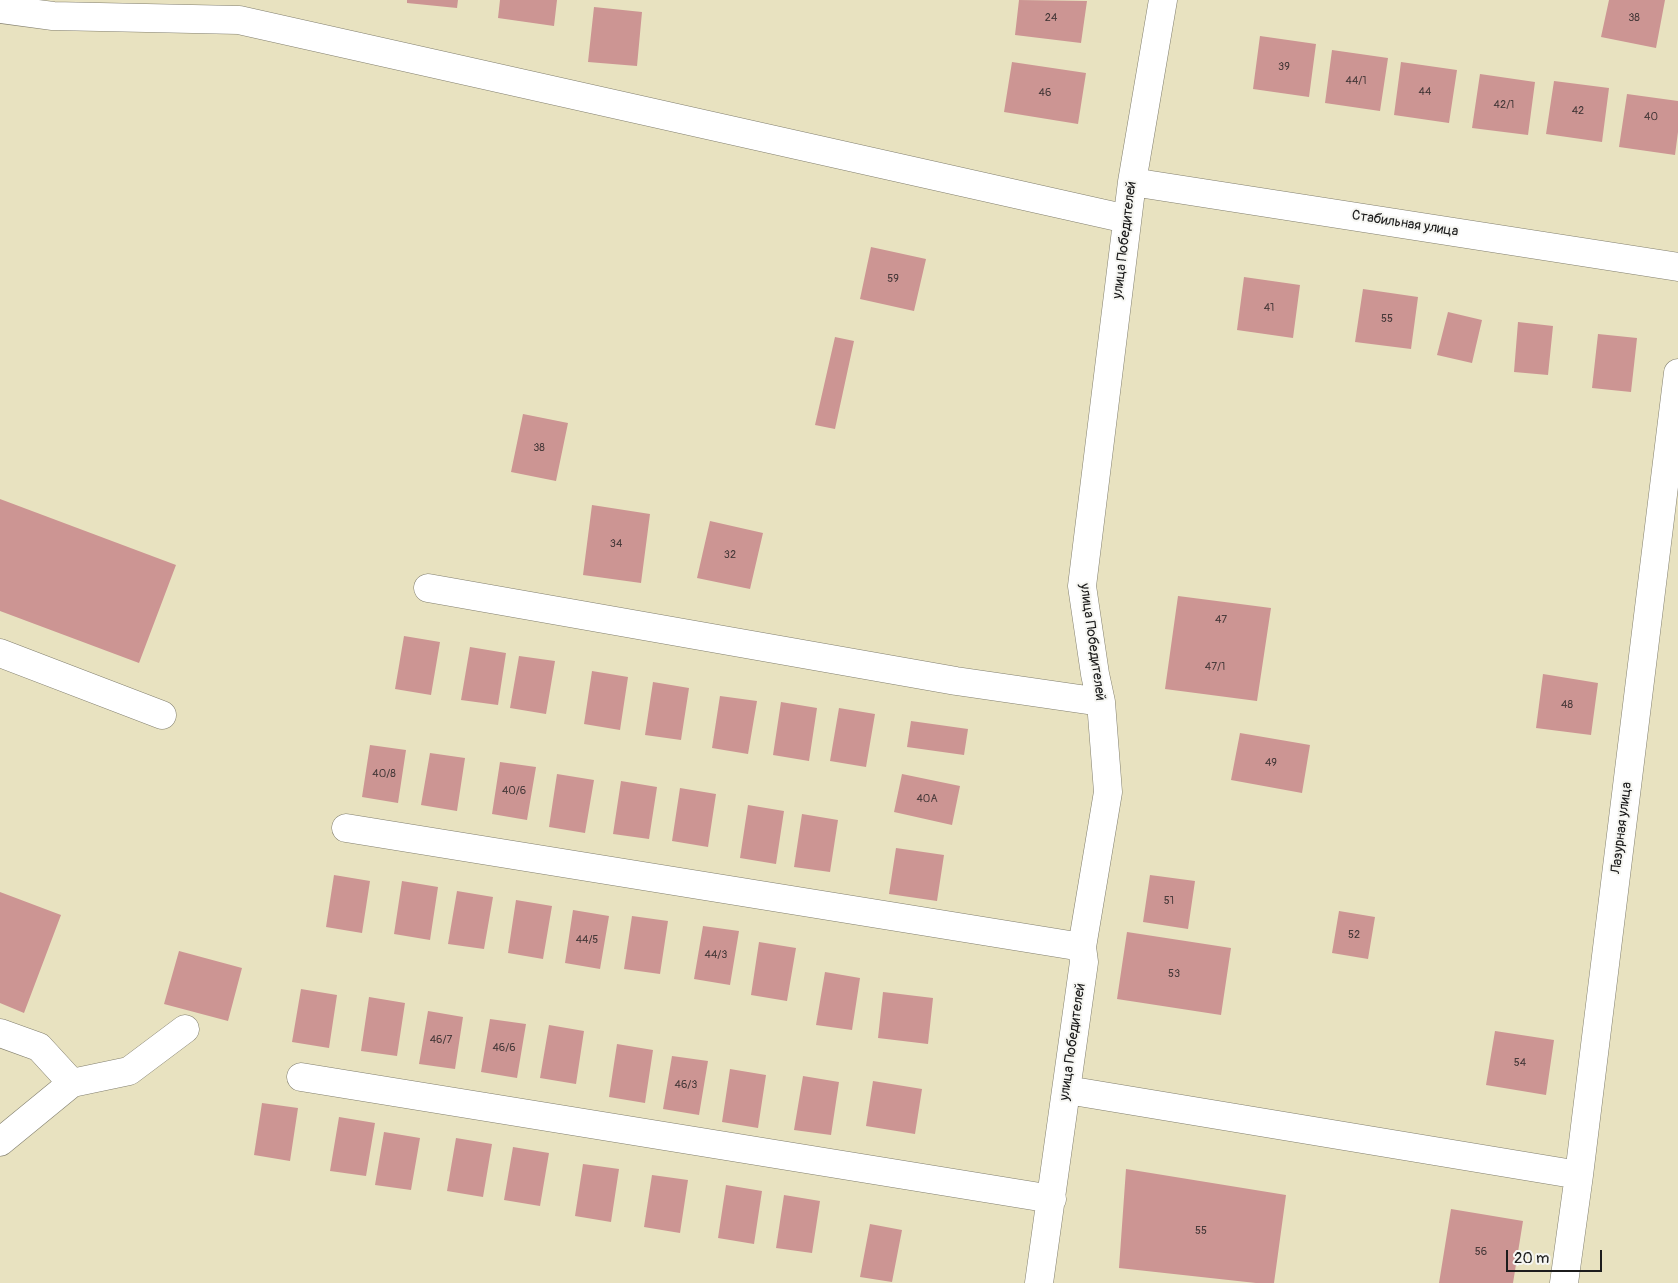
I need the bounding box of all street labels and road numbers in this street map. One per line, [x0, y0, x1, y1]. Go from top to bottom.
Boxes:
street label: улица Победителей [1109, 180, 1141, 300]
street label: Стабильная улица [1350, 207, 1460, 241]
street label: улица Победителей [1075, 582, 1109, 702]
street label: Лазурная улица [1608, 781, 1636, 875]
street label: улица Победителей [1056, 982, 1090, 1102]

